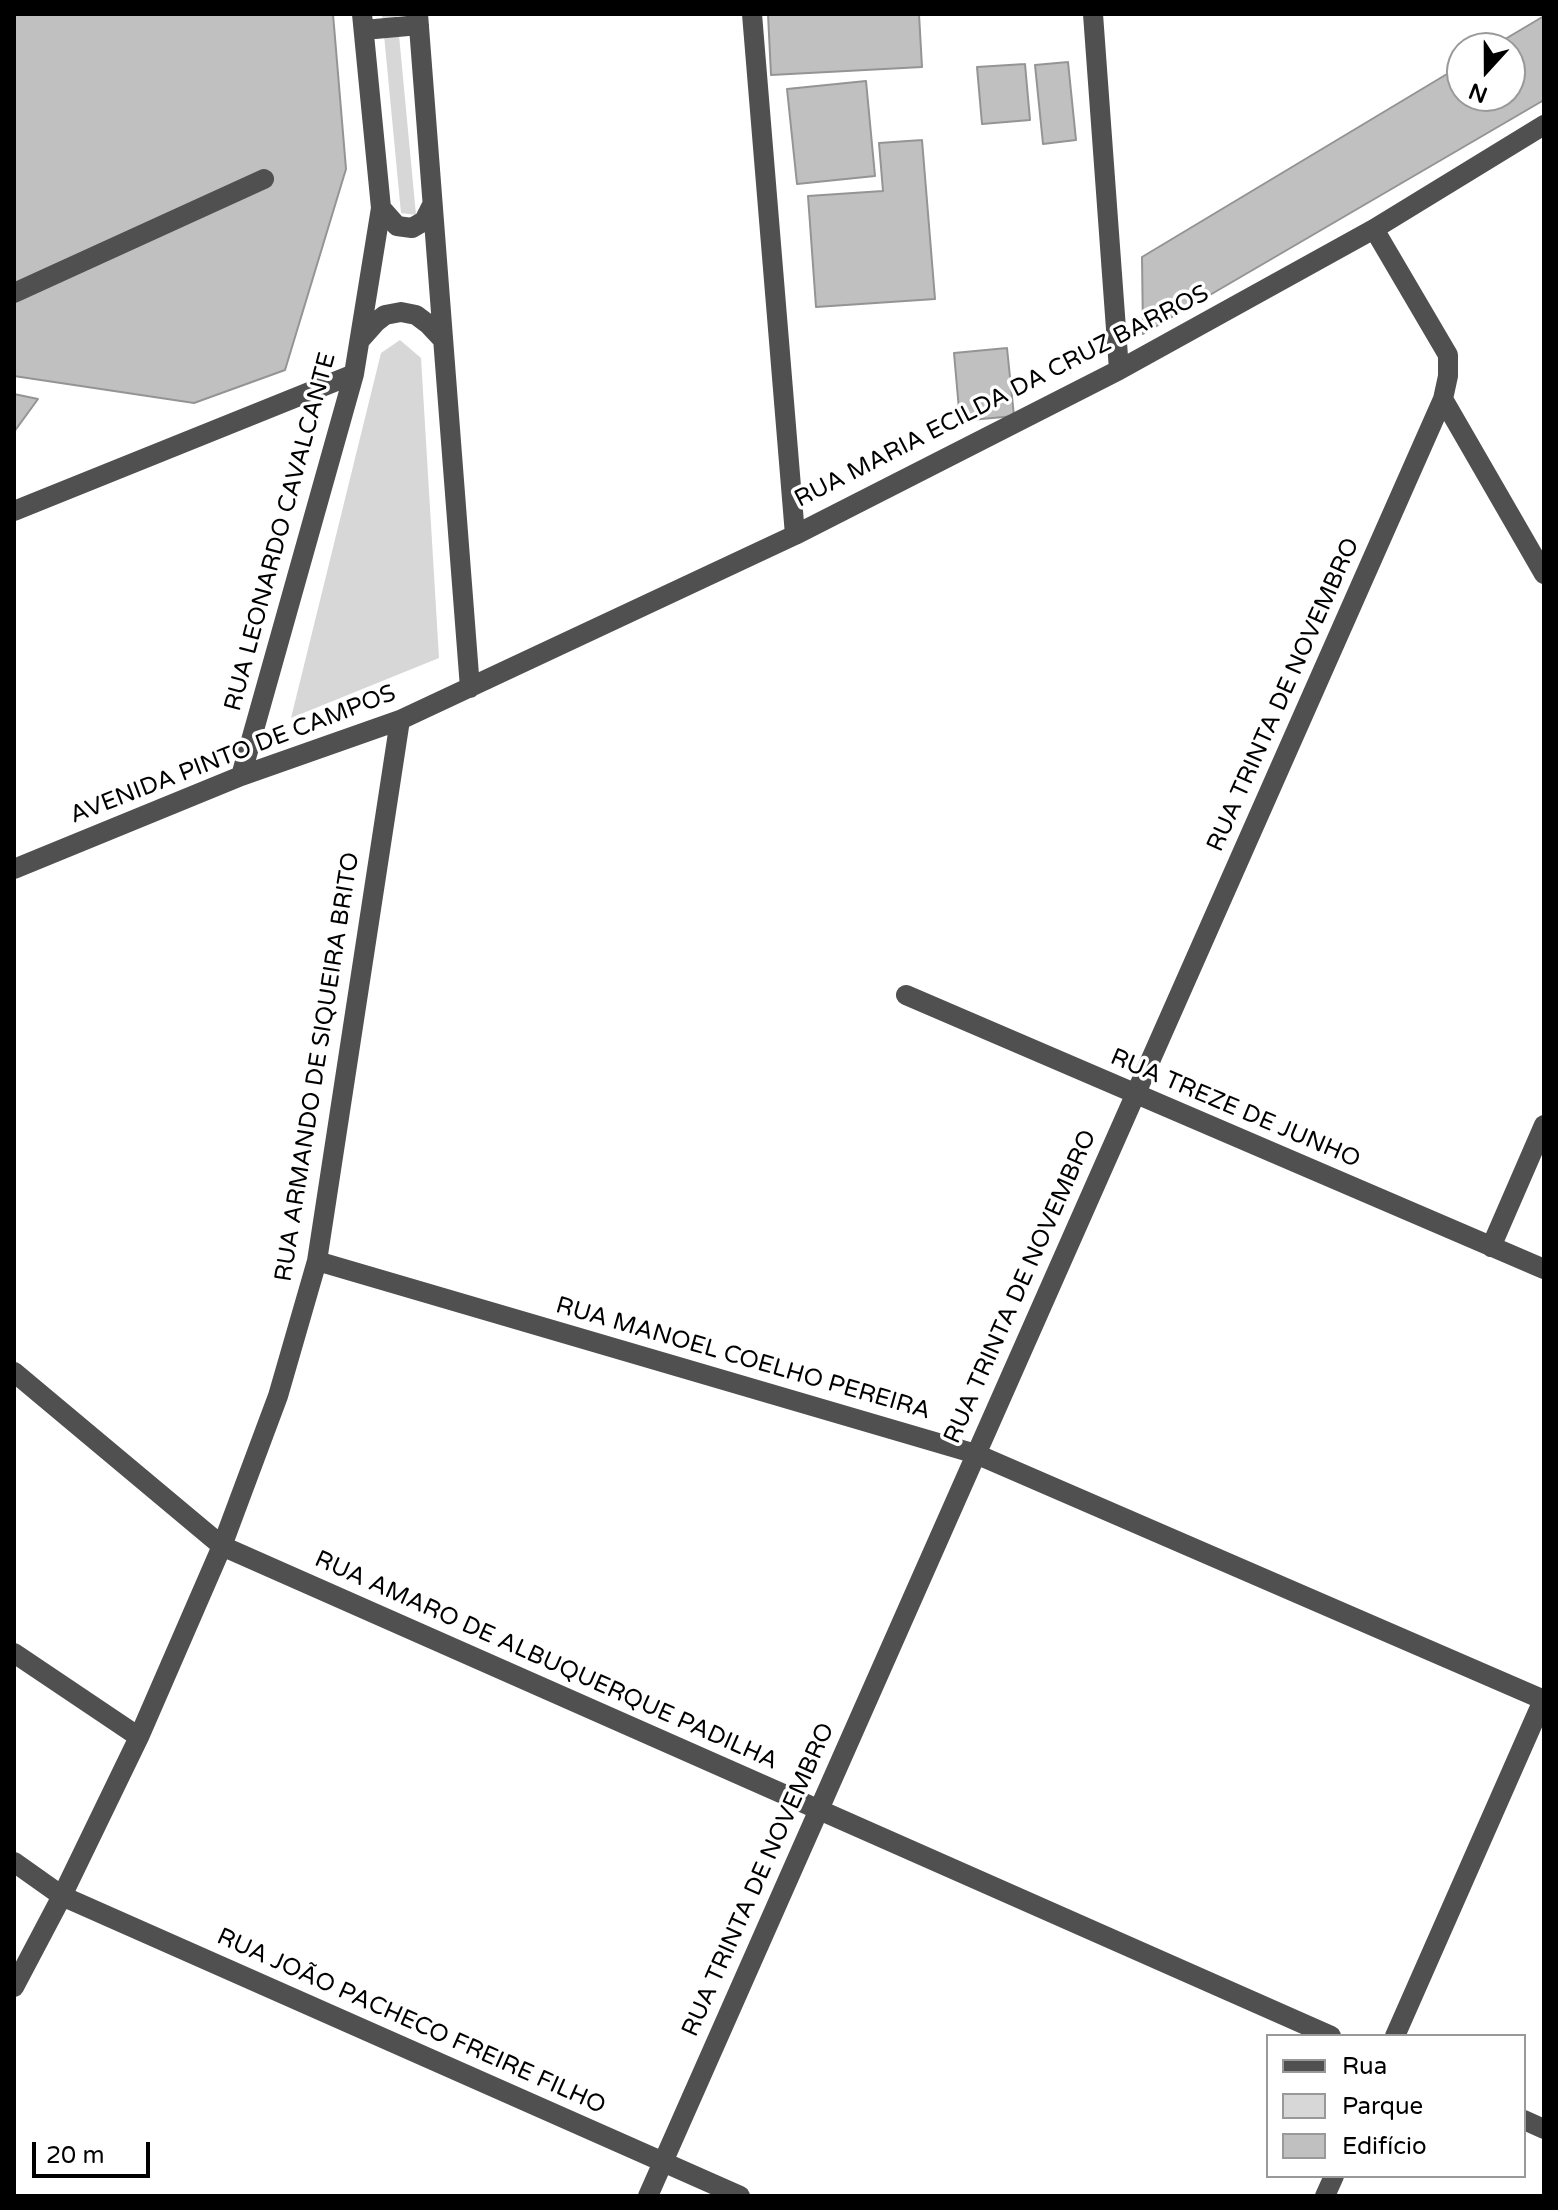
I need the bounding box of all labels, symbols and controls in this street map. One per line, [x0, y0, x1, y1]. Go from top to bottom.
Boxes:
north arrow [1446, 32, 1526, 112]
text: N [1465, 77, 1491, 108]
street label: RUA MARIA ECILDA DA CRUZ BARROS [790, 280, 1214, 514]
street label: RUA LEONARDO CAVALCANTE [219, 350, 343, 714]
street label: RUA TRINTA DE NOVEMBRO [1202, 534, 1366, 856]
street label: AVENIDA PINTO DE CAMPOS [66, 679, 400, 831]
street label: RUA ARMANDO DE SIQUEIRA BRITO [270, 850, 366, 1284]
street label: RUA TREZE DE JUNHO [1106, 1043, 1364, 1175]
street label: RUA TRINTA DE NOVEMBRO [939, 1126, 1103, 1448]
street label: RUA MANOEL COELHO PEREIRA [552, 1292, 934, 1426]
street label: RUA AMARO DE ALBUQUERQUE PADILHA [310, 1545, 782, 1777]
street label: RUA TRINTA DE NOVEMBRO [677, 1719, 841, 2041]
street label: RUA JOÃO PACHECO FREIRE FILHO [212, 1923, 610, 2121]
legend [1266, 2034, 1526, 2178]
text: Rua [1342, 2052, 1387, 2081]
text: Parque [1342, 2092, 1423, 2121]
scale bar [36, 2126, 154, 2176]
text: Edifício [1342, 2132, 1427, 2161]
text: 20 m [46, 2141, 104, 2170]

